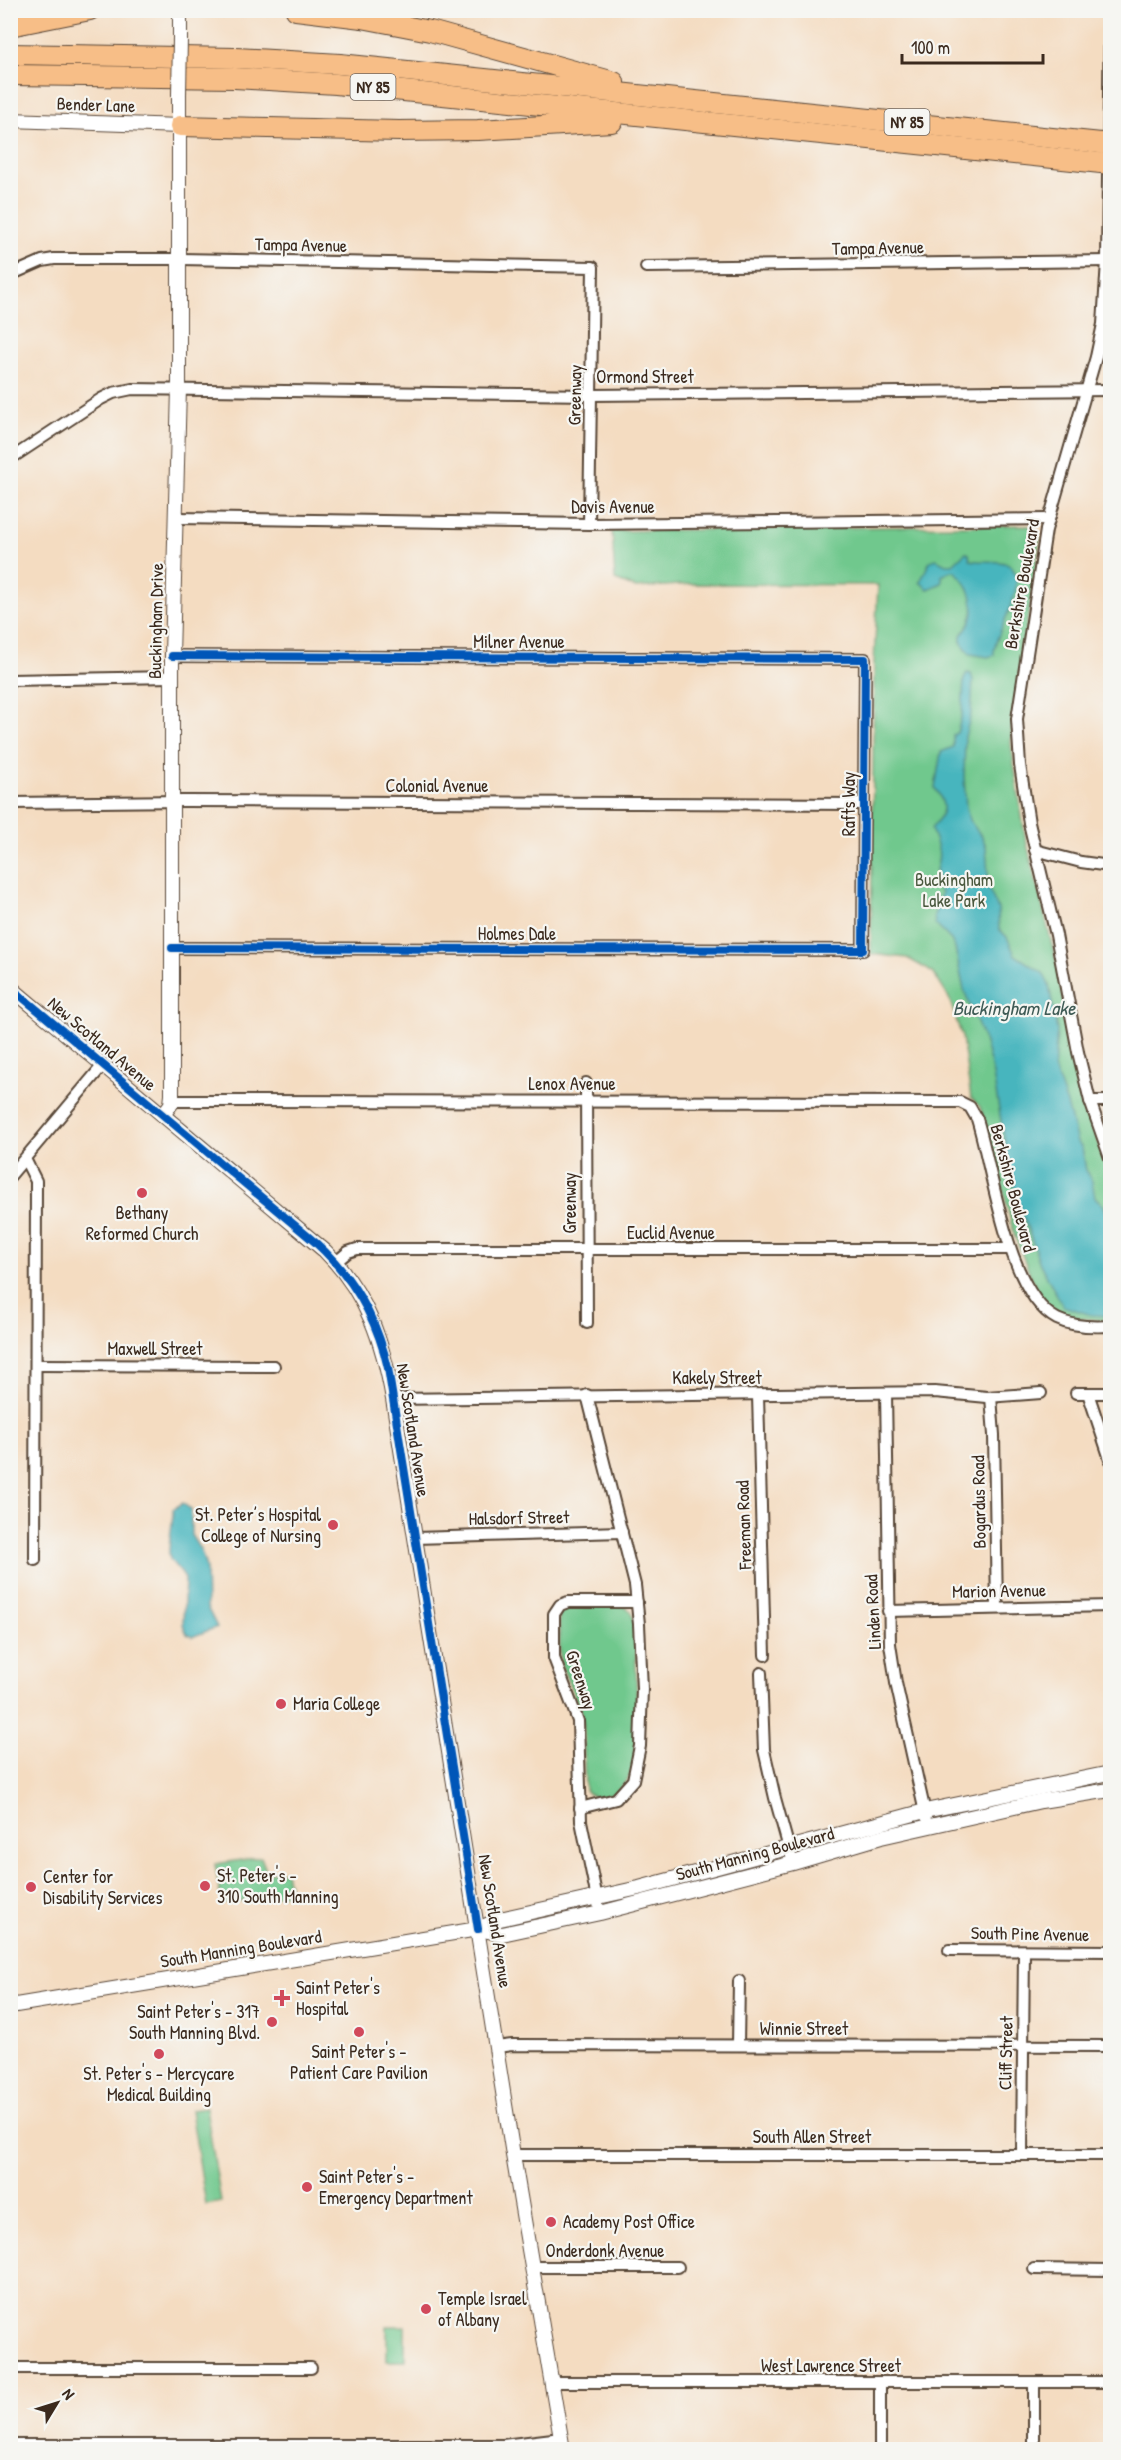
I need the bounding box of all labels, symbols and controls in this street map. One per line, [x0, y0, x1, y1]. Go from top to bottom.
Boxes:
scale bar [902, 27, 1043, 65]
text: 100 m [911, 35, 950, 60]
road number: NY 85 [350, 74, 395, 100]
street label: Bender Lane [56, 91, 136, 118]
road number: NY 85 [884, 109, 930, 135]
street label: Tampa Avenue [255, 231, 347, 258]
street label: Tampa Avenue [832, 234, 924, 261]
street label: Greenway [561, 364, 588, 426]
street label: Ormond Street [596, 364, 695, 389]
street label: Davis Avenue [571, 494, 655, 519]
street label: Berkshire Boulevard [998, 517, 1045, 651]
street label: Buckingham Drive [142, 563, 169, 679]
street label: Milner Avenue [473, 629, 565, 654]
street label: Rafts Way [836, 771, 861, 836]
street label: Colonial Avenue [386, 773, 488, 798]
park label: Buckingham Lake Park [915, 867, 993, 913]
street label: Holmes Dale [478, 921, 556, 946]
street label: New Scotland Avenue [43, 991, 162, 1096]
water label: Buckingham Lake [953, 994, 1076, 1022]
street label: Lenox Avenue [528, 1071, 616, 1096]
street label: Berkshire Boulevard [984, 1121, 1043, 1254]
street label: Greenway [557, 1172, 582, 1234]
marker: Bethany Reformed Church [135, 1186, 149, 1200]
place label: Bethany Reformed Church [86, 1200, 199, 1246]
street label: Euclid Avenue [627, 1220, 715, 1245]
street label: Maxwell Street [107, 1336, 203, 1361]
street label: New Scotland Avenue [391, 1361, 436, 1498]
street label: Kakely Street [672, 1365, 763, 1390]
street label: Bogardus Road [965, 1455, 992, 1549]
street label: Freeman Road [729, 1480, 758, 1571]
place label: St. Peter’s Hospital College of Nursing [195, 1502, 321, 1548]
street label: Halsdorf Street [468, 1504, 570, 1531]
marker: St. Peter’s Hospital College of Nursing [326, 1518, 340, 1532]
street label: Linden Road [858, 1574, 887, 1650]
street label: Marion Avenue [952, 1577, 1046, 1604]
street label: Greenway [560, 1647, 603, 1713]
place label: Maria College [293, 1691, 380, 1716]
marker: Maria College [274, 1697, 288, 1711]
street label: South Manning Boulevard [673, 1820, 837, 1887]
street label: New Scotland Avenue [473, 1852, 518, 1989]
place label: St. Peter's - 310 South Manning [217, 1863, 339, 1909]
place label: Center for Disability Services [43, 1864, 163, 1910]
marker: St. Peter's - 310 South Manning [198, 1879, 212, 1893]
marker: Center for Disability Services [24, 1880, 38, 1894]
street label: South Pine Avenue [971, 1920, 1089, 1947]
street label: South Manning Boulevard [159, 1923, 323, 1974]
place label: Saint Peter's Hospital [296, 1975, 380, 2021]
marker: Saint Peter's Hospital [273, 1989, 291, 2007]
place label: Saint Peter's - 317 South Manning Blvd. [129, 1999, 260, 2045]
marker: Saint Peter's - 317 South Manning Blvd. [265, 2015, 279, 2029]
street label: Cliff Street [992, 2015, 1019, 2090]
street label: Winnie Street [760, 2016, 849, 2041]
marker: Saint Peter's - Patient Care Pavilion [352, 2025, 366, 2039]
place label: Saint Peter's - Patient Care Pavilion [290, 2039, 428, 2085]
marker: St. Peter's - Mercycare Medical Building [152, 2047, 166, 2061]
place label: St. Peter's - Mercycare Medical Building [83, 2061, 235, 2107]
street label: South Allen Street [753, 2124, 872, 2149]
place label: Saint Peter's - Emergency Department [319, 2164, 473, 2210]
marker: Saint Peter's - Emergency Department [300, 2180, 314, 2194]
place label: Academy Post Office [563, 2209, 695, 2234]
marker: Academy Post Office [544, 2215, 558, 2229]
street label: Onderdonk Avenue [546, 2238, 664, 2263]
place label: Temple Israel of Albany [438, 2286, 527, 2332]
marker: Temple Israel of Albany [419, 2302, 433, 2316]
street label: West Lawrence Street [761, 2353, 902, 2378]
north arrow [27, 2373, 87, 2433]
text: N [58, 2384, 80, 2404]

